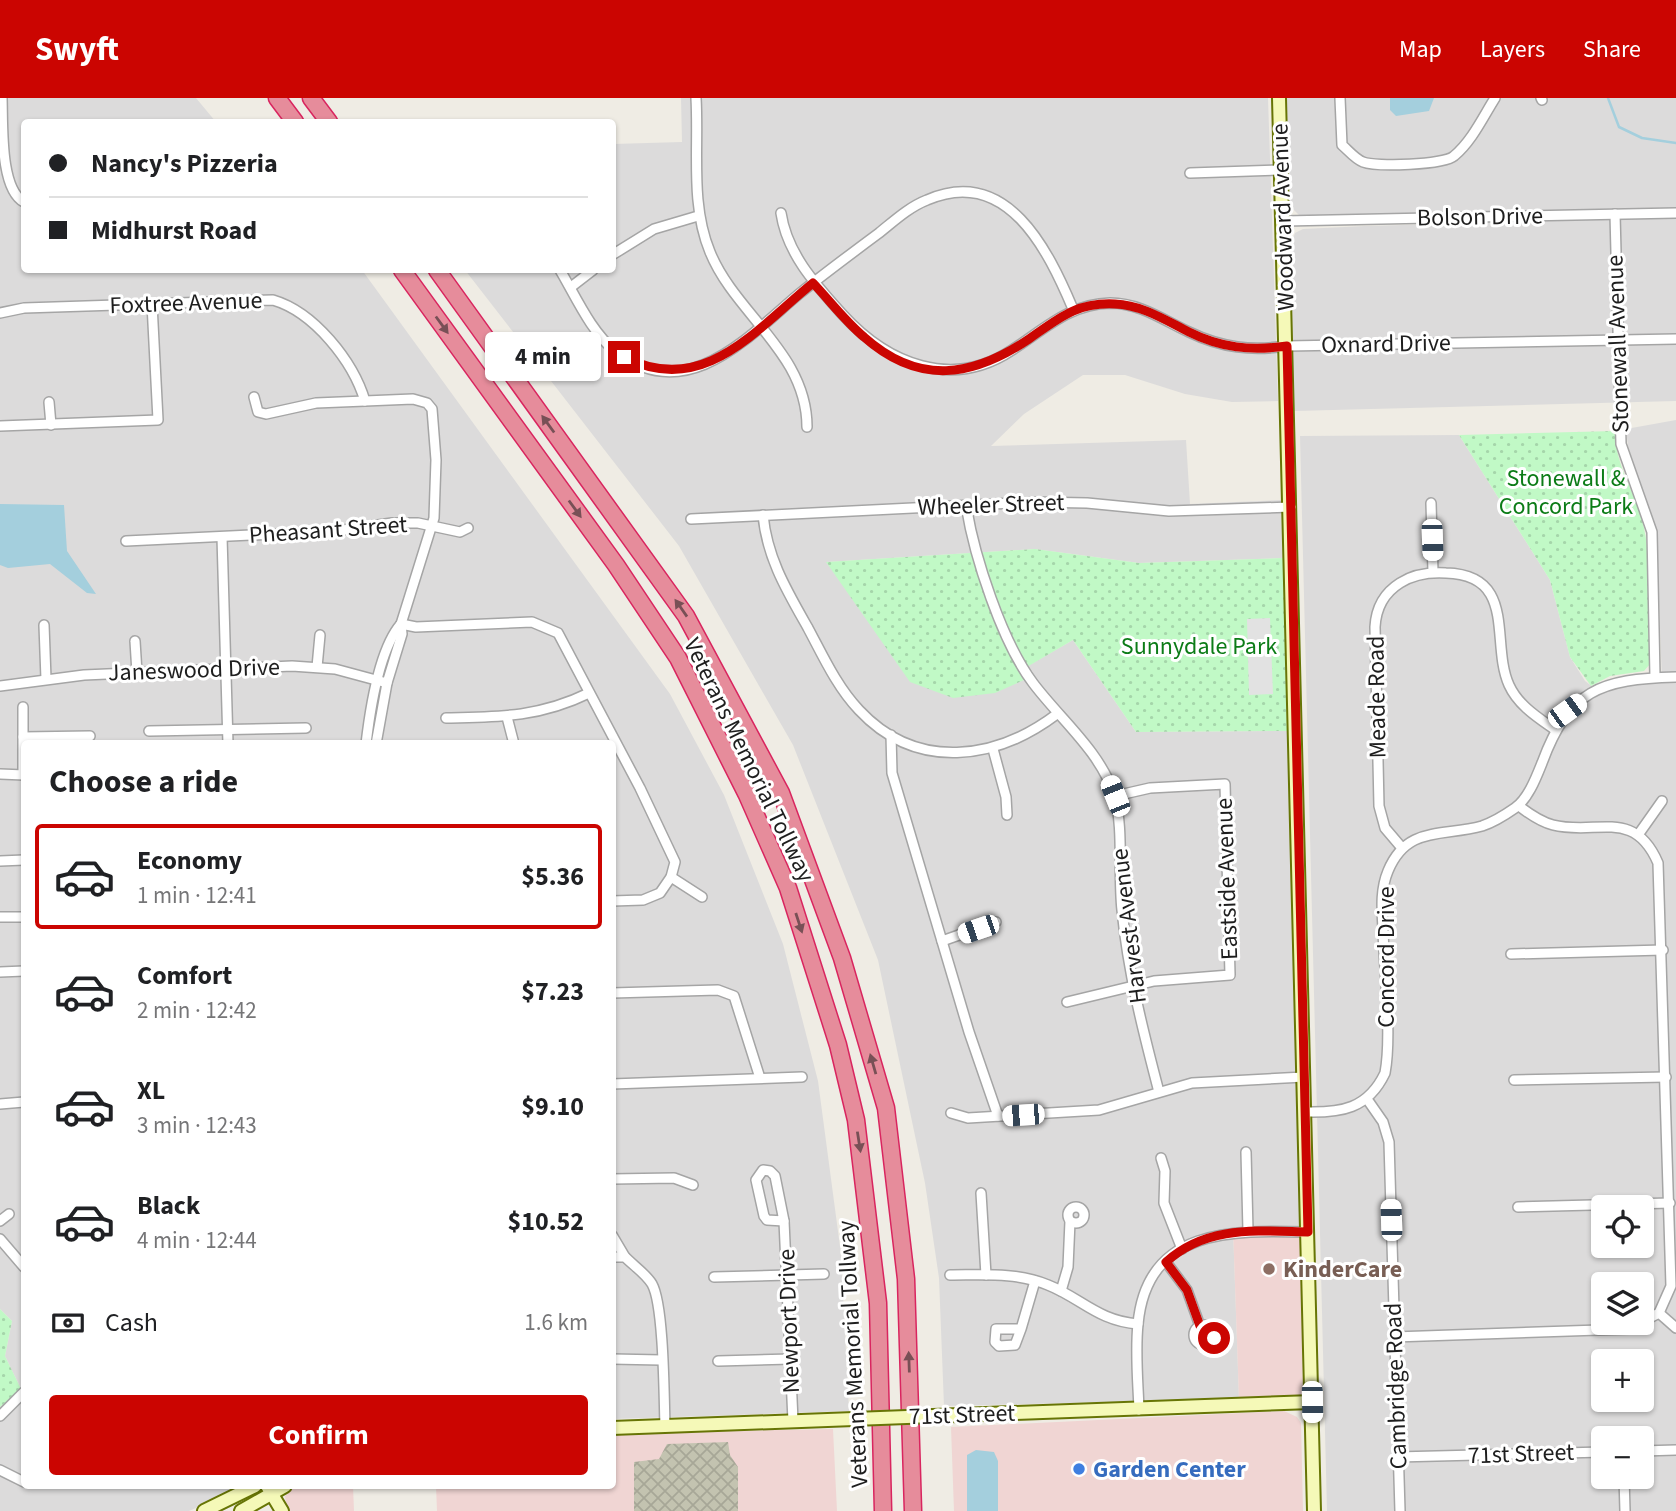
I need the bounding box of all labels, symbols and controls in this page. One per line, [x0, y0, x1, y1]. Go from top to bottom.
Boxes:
text: Swyft [35, 26, 119, 73]
text: Map [1399, 32, 1442, 67]
text: Layers [1480, 32, 1545, 67]
text: Share [1583, 32, 1641, 67]
street label: Woodward Avenue [1262, 123, 1304, 311]
text: Nancy's Pizzeria [91, 145, 278, 182]
street label: Bolson Drive [1417, 198, 1543, 236]
text: Midhurst Road [91, 212, 257, 249]
street label: Stonewall Avenue [1597, 254, 1639, 434]
street label: Foxtree Avenue [109, 283, 263, 323]
one-way arrow [435, 316, 449, 334]
street label: Oxnard Drive [1321, 325, 1451, 363]
callout: 4 min [484, 332, 600, 382]
text: 4 min [515, 340, 571, 373]
route end [608, 341, 640, 373]
one-way arrow [541, 415, 555, 433]
park label: Stonewall & Concord Park [1499, 461, 1633, 524]
street label: Wheeler Street [917, 485, 1065, 525]
one-way arrow [568, 500, 582, 518]
street label: Pheasant Street [248, 507, 408, 553]
car [1421, 519, 1444, 561]
one-way arrow [674, 599, 688, 617]
park label: Sunnydale Park [1121, 629, 1277, 664]
street label: Veterans Memorial Tollway [675, 632, 823, 888]
street label: Meade Road [1358, 635, 1396, 759]
street label: Janeswood Drive [107, 650, 281, 690]
car [1544, 690, 1591, 732]
text: Choose a ride [49, 759, 238, 805]
car [1098, 773, 1133, 819]
street label: Eastside Avenue [1207, 797, 1247, 961]
text: Economy [137, 842, 242, 879]
icon: car [53, 845, 116, 908]
street label: Harvest Avenue [1102, 846, 1156, 1006]
text: $5.36 [521, 858, 584, 895]
text: 1 min · 12:41 [137, 879, 257, 912]
street label: Concord Drive [1369, 886, 1404, 1028]
car [955, 912, 1002, 946]
one-way arrow [794, 913, 805, 934]
text: Comfort [137, 957, 232, 994]
icon: car [53, 960, 116, 1023]
text: $7.23 [521, 973, 584, 1010]
text: 2 min · 12:42 [137, 994, 257, 1027]
one-way arrow [868, 1054, 878, 1075]
text: XL [137, 1072, 165, 1109]
icon: car [53, 1075, 116, 1138]
text: $9.10 [521, 1088, 584, 1125]
car [1002, 1103, 1045, 1127]
text: 3 min · 12:43 [137, 1109, 257, 1142]
one-way arrow [854, 1131, 865, 1153]
text: Black [137, 1187, 200, 1224]
icon: car [53, 1190, 116, 1253]
map controls [1591, 1195, 1654, 1489]
button: locate [1591, 1195, 1654, 1258]
car [1380, 1199, 1403, 1241]
text: $10.52 [508, 1203, 584, 1240]
street label: Veterans Memorial Tollway [829, 1219, 877, 1489]
text: 4 min · 12:44 [137, 1224, 257, 1257]
street label: Newport Drive [769, 1248, 809, 1394]
place label: KinderCare [1283, 1252, 1402, 1287]
marker: KinderCare [1261, 1261, 1277, 1277]
button: layers [1591, 1272, 1654, 1335]
street label: Cambridge Road [1376, 1302, 1416, 1470]
icon: cash [49, 1304, 87, 1342]
text: Cash [105, 1304, 158, 1341]
text: 1.6 km [524, 1306, 588, 1339]
route start [1198, 1322, 1230, 1354]
button: + [1591, 1349, 1654, 1412]
one-way arrow [904, 1351, 915, 1373]
car [1302, 1381, 1323, 1423]
button: Confirm [49, 1395, 588, 1475]
street label: 71st Street [908, 1396, 1016, 1434]
button: − [1591, 1426, 1654, 1489]
street label: 71st Street [1467, 1435, 1575, 1473]
place label: Garden Center [1093, 1452, 1246, 1487]
marker: Garden Center [1071, 1461, 1087, 1477]

